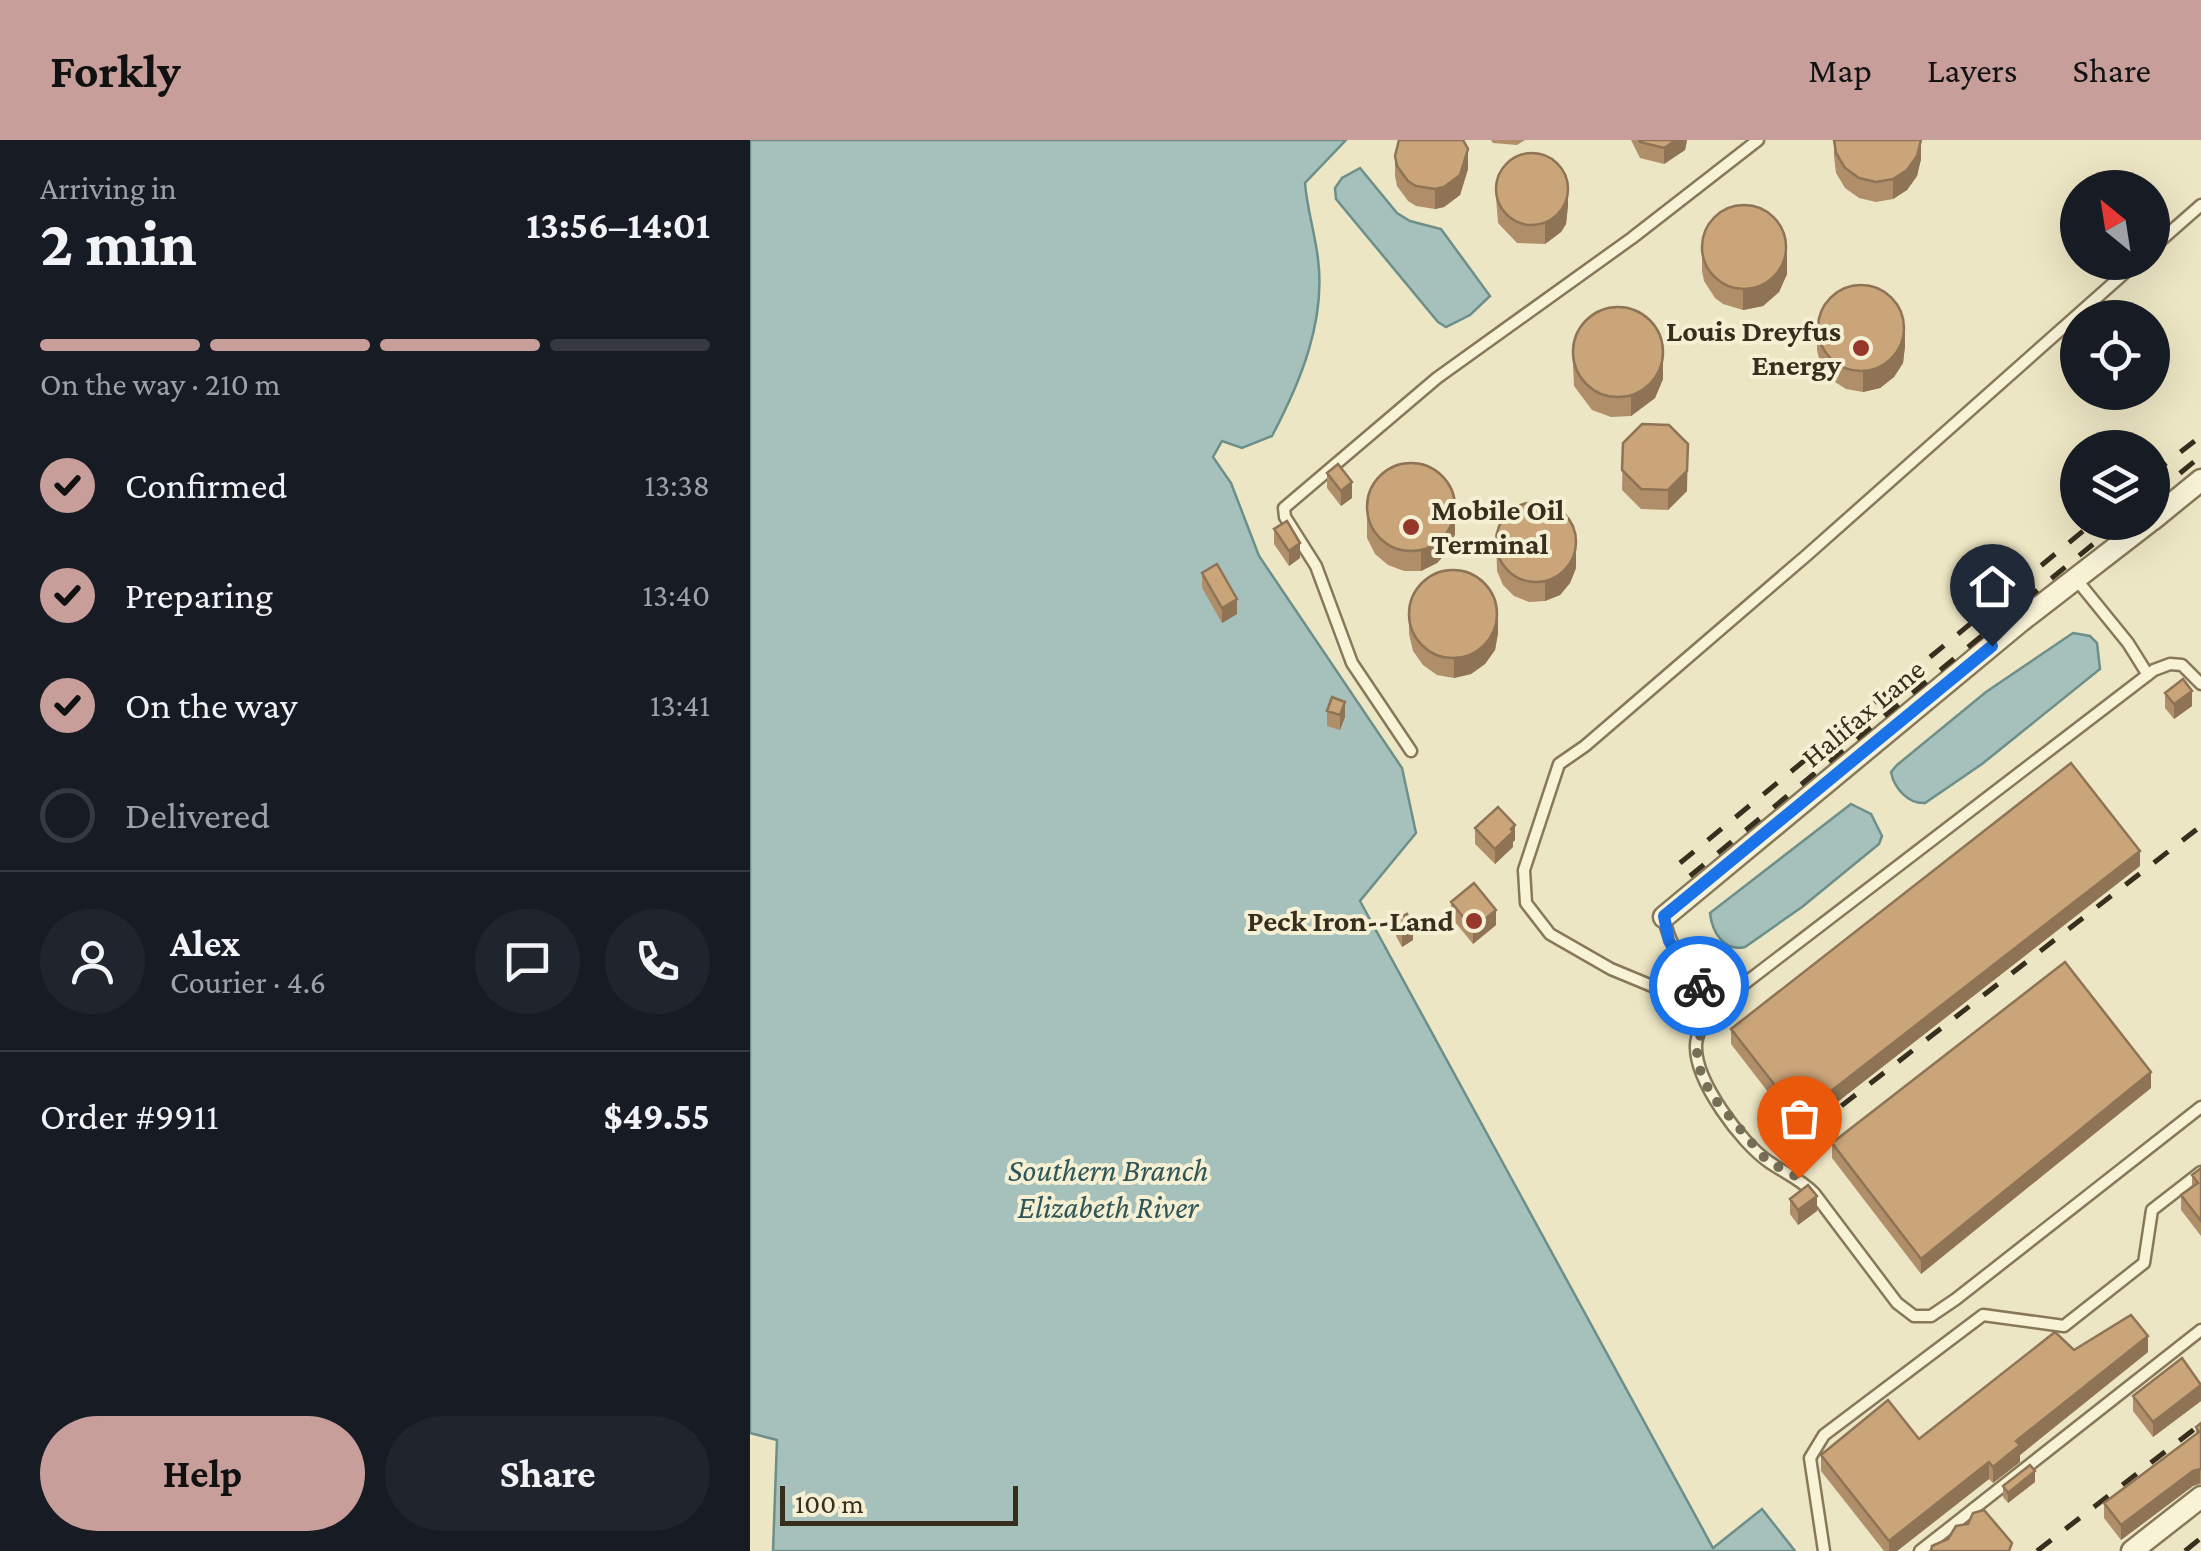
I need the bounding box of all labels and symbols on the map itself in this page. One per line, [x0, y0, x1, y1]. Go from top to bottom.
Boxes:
north arrow [2060, 170, 2170, 280]
place label: Louis Dreyfus Energy [1666, 314, 1841, 381]
marker: Louis Dreyfus Energy [1850, 337, 1872, 359]
place label: Mobile Oil Terminal [1431, 493, 1565, 560]
marker: Mobile Oil Terminal [1400, 516, 1422, 538]
pin [1950, 544, 2035, 647]
street label: Halifax Lane [1795, 652, 1931, 773]
place label: Peck Iron--Land [1247, 904, 1455, 937]
marker: Peck Iron--Land [1463, 910, 1485, 932]
courier [1649, 936, 1749, 1036]
pin [1757, 1076, 1842, 1179]
water label: Southern Branch Elizabeth River [1008, 1152, 1208, 1225]
scale bar [780, 1481, 1018, 1526]

